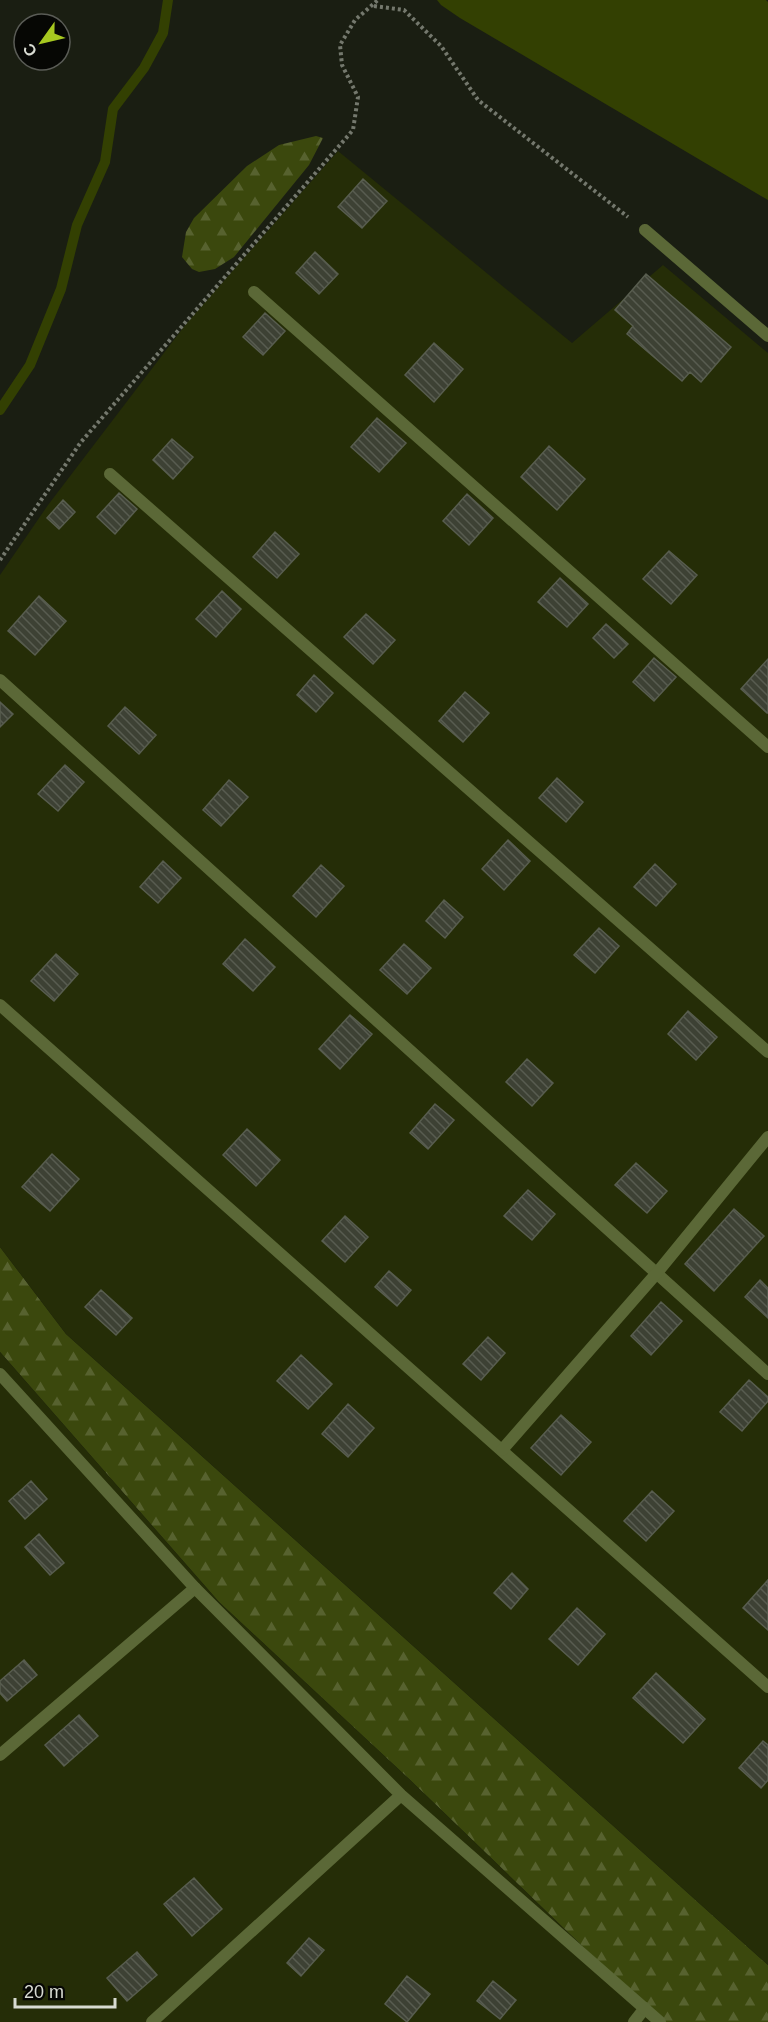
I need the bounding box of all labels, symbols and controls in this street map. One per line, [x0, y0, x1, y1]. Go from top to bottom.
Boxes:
north arrow [12, 12, 72, 72]
text: С [19, 40, 40, 60]
scale bar [15, 1971, 116, 2009]
text: 20 m [24, 1982, 64, 2002]

